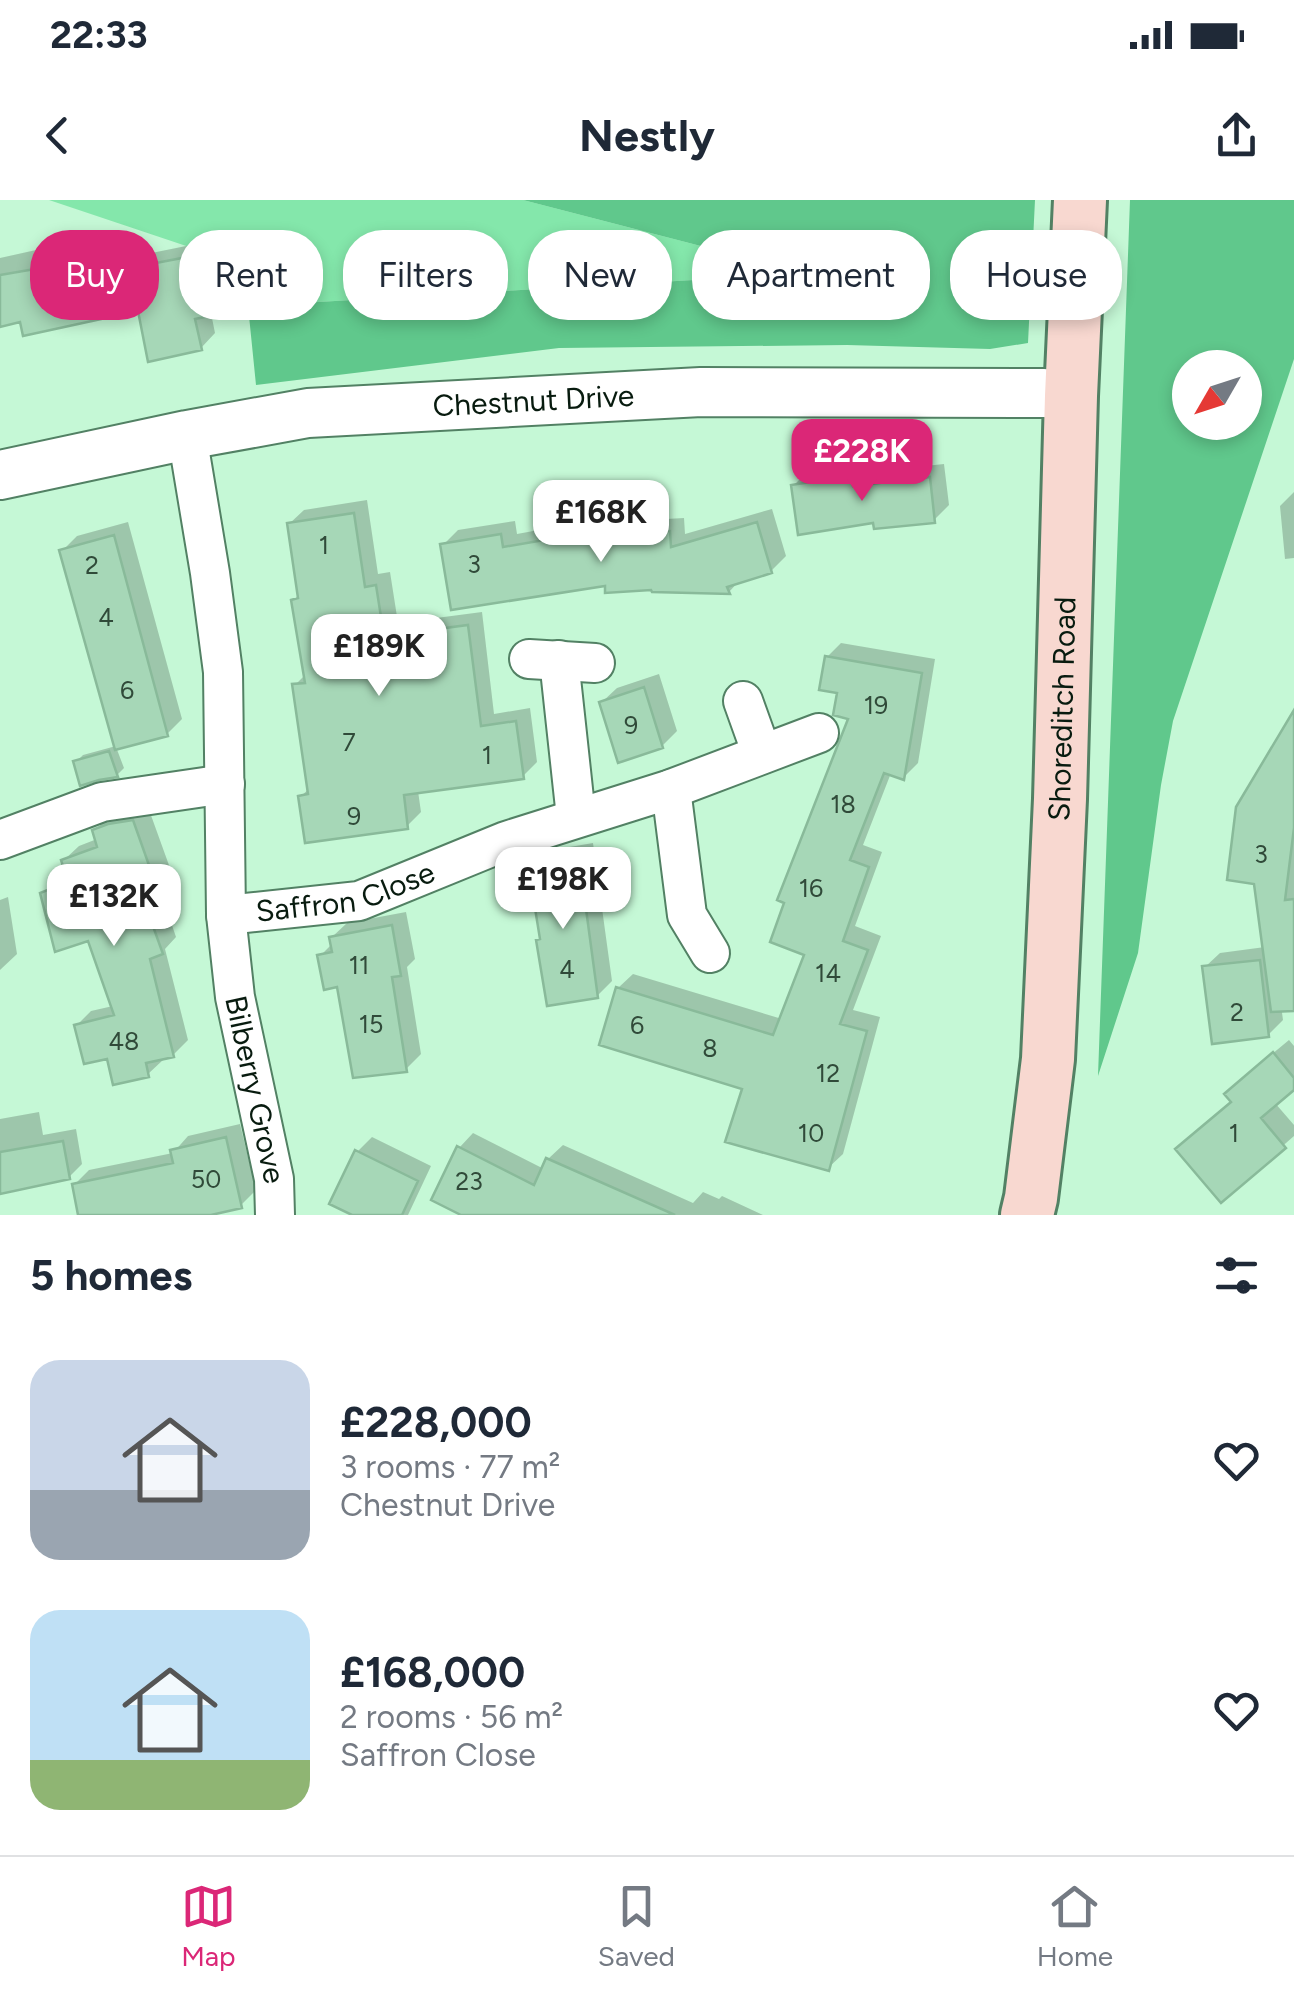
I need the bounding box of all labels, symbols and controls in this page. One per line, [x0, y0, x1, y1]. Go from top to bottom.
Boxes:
text: 22:33 [50, 12, 148, 58]
icon: back [30, 108, 85, 163]
text: Nestly [579, 108, 715, 162]
icon: share [1209, 108, 1264, 163]
chip: Buy [30, 230, 159, 320]
chip: Rent [179, 230, 323, 320]
chip: Filters [343, 230, 508, 320]
chip: New [528, 230, 672, 320]
chip: Apartment [692, 230, 930, 320]
chip: House [950, 230, 1122, 320]
north arrow [1172, 350, 1262, 440]
map controls [1172, 350, 1262, 440]
street label: Chestnut Drive [432, 377, 635, 424]
pin: £228K [792, 419, 932, 504]
text: £228K [814, 432, 911, 470]
pin: £168K [531, 480, 671, 565]
text: £168K [555, 493, 647, 531]
house number: 1 [319, 530, 329, 560]
house number: 3 [467, 549, 481, 579]
house number: 2 [85, 550, 99, 580]
street label: Shoreditch Road [1040, 596, 1084, 822]
house number: 4 [98, 602, 114, 632]
pin: £189K [309, 614, 449, 699]
text: £189K [333, 627, 425, 665]
house number: 6 [120, 675, 134, 705]
house number: 19 [864, 690, 888, 720]
house number: 9 [624, 710, 638, 740]
house number: 7 [342, 727, 356, 757]
house number: 1 [482, 740, 492, 770]
house number: 18 [830, 789, 856, 819]
house number: 9 [347, 801, 361, 831]
house number: 3 [1254, 839, 1268, 869]
pin: £198K [493, 847, 633, 932]
street label: Saffron Close [254, 853, 440, 930]
text: £198K [517, 860, 609, 898]
pin: £132K [44, 864, 184, 949]
house number: 16 [799, 873, 823, 903]
text: £132K [69, 877, 159, 915]
house number: 11 [349, 950, 369, 980]
house number: 4 [559, 954, 575, 984]
house number: 14 [815, 958, 841, 988]
street label: Bilberry Grove [217, 992, 293, 1187]
house number: 2 [1230, 997, 1244, 1027]
house number: 15 [359, 1009, 383, 1039]
house number: 6 [630, 1010, 644, 1040]
house number: 48 [109, 1026, 139, 1056]
house number: 8 [702, 1033, 718, 1063]
house number: 12 [816, 1058, 840, 1088]
house number: 10 [798, 1118, 824, 1148]
house number: 1 [1229, 1118, 1239, 1148]
house number: 50 [191, 1164, 221, 1194]
house number: 23 [455, 1166, 483, 1196]
icon: filters [1209, 1248, 1264, 1303]
text: 5 homes [30, 1250, 192, 1301]
text: £228,000 [340, 1397, 532, 1448]
icon: home [110, 1400, 230, 1520]
icon: heart [1209, 1433, 1264, 1488]
text: 3 rooms · 77 m² [340, 1448, 560, 1486]
text: Chestnut Drive [340, 1486, 555, 1524]
text: £168,000 [340, 1647, 525, 1698]
icon: home [110, 1650, 230, 1770]
icon: heart [1209, 1683, 1264, 1738]
text: 2 rooms · 56 m² [340, 1698, 563, 1736]
text: Saffron Close [340, 1736, 536, 1774]
tab: Map [181, 1879, 236, 1973]
tab: Saved [598, 1879, 675, 1973]
tab: Home [1037, 1879, 1113, 1973]

